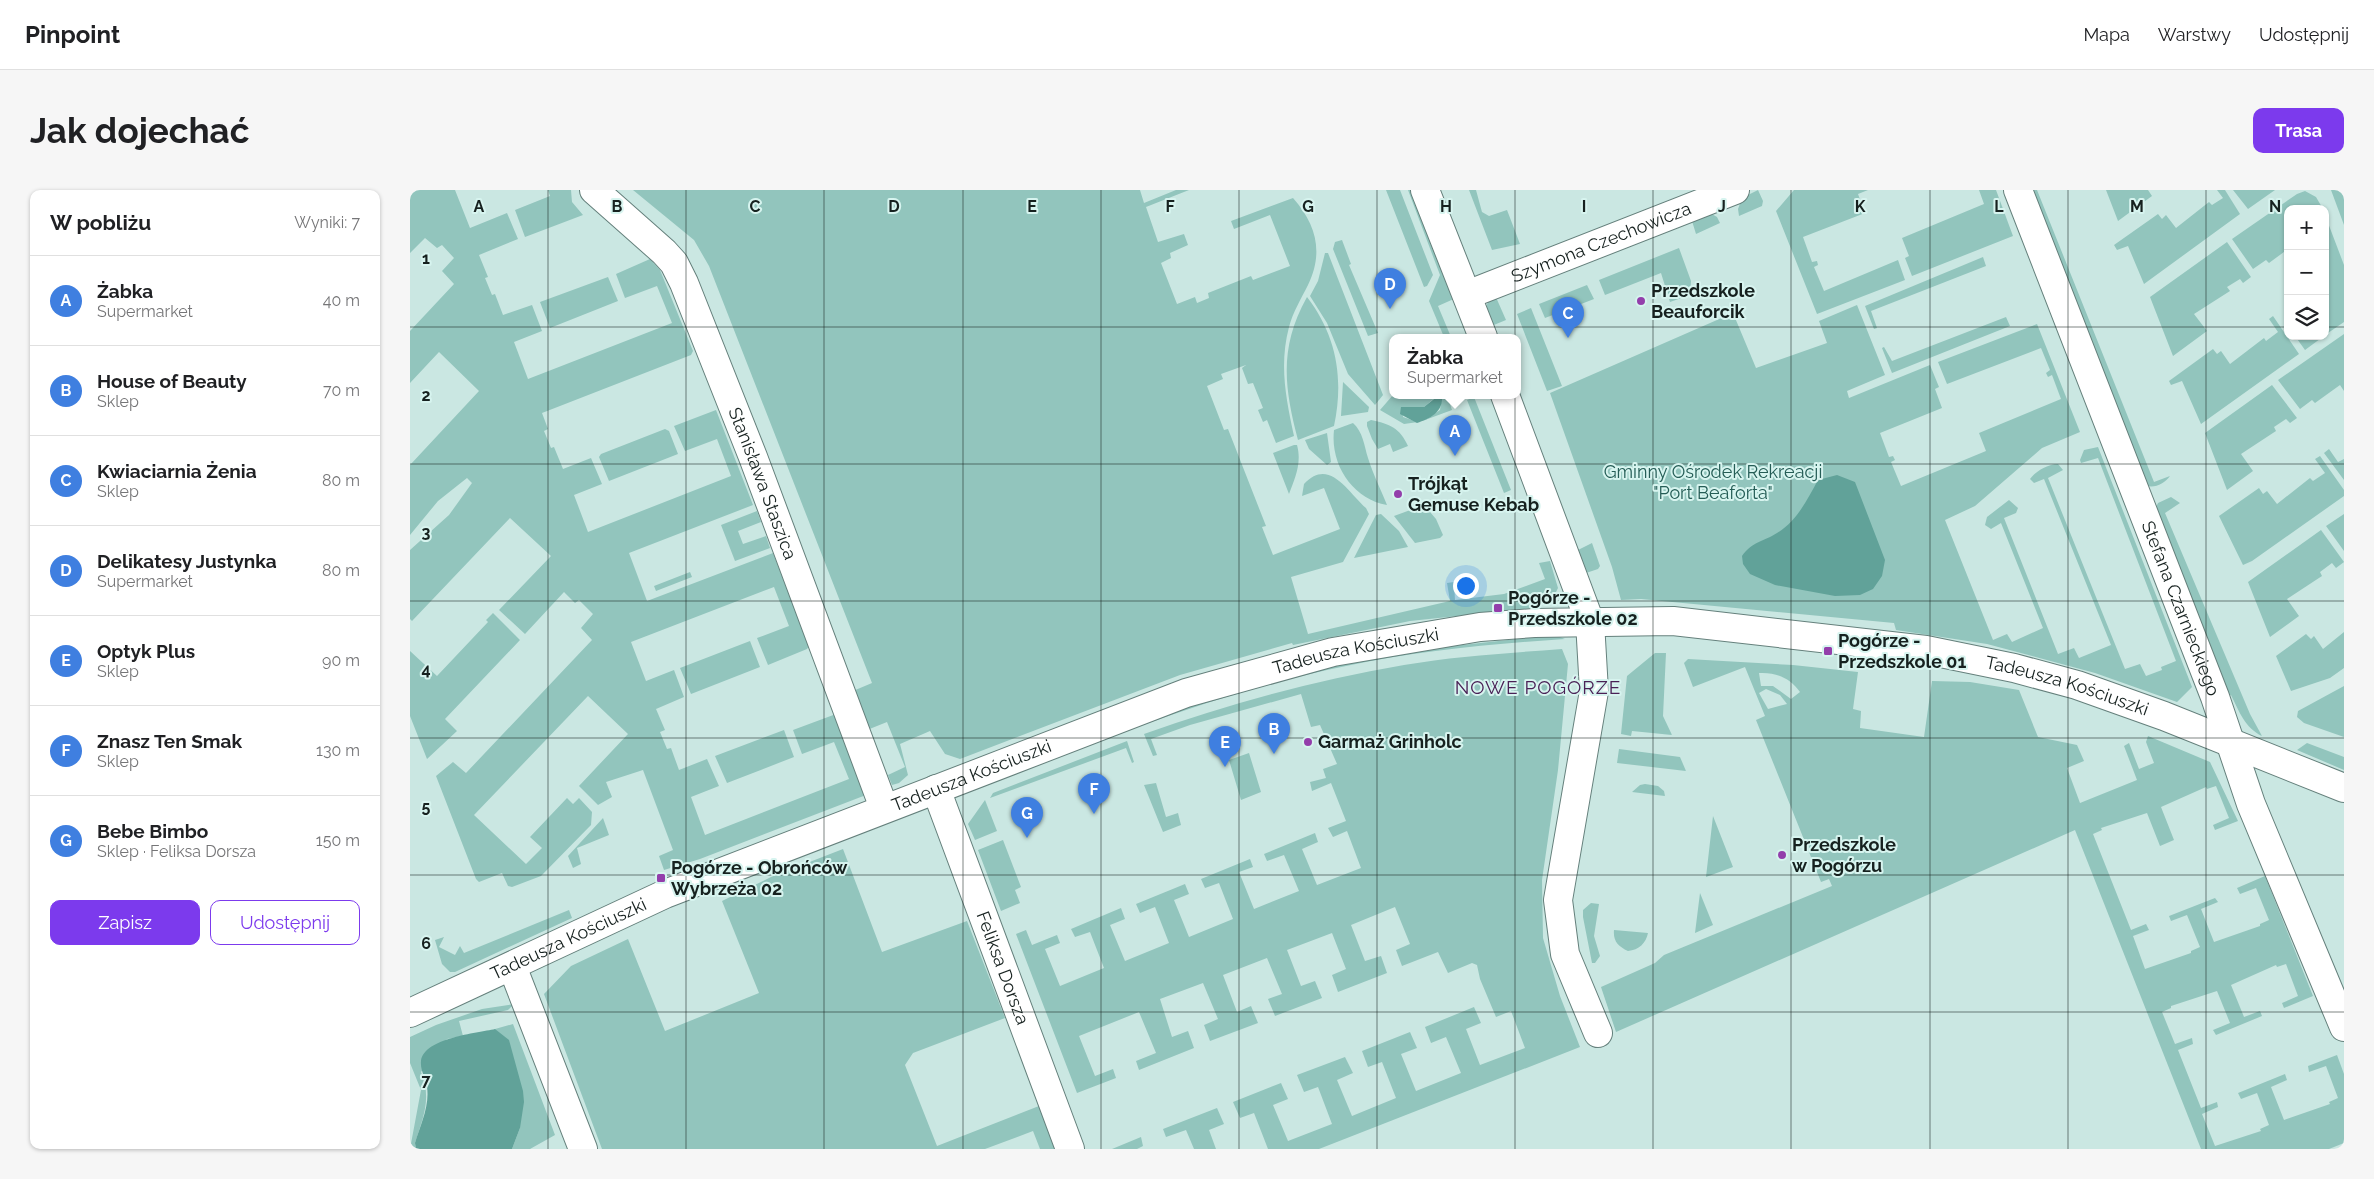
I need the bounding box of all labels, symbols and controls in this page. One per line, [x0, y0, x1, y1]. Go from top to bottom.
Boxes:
text: Pinpoint [25, 20, 120, 49]
text: Mapa [2083, 24, 2130, 45]
text: Warstwy [2158, 24, 2231, 45]
text: Udostępnij [2259, 24, 2349, 45]
button: Trasa [2253, 108, 2344, 153]
text: Jak dojechać [30, 110, 249, 151]
text: A [474, 197, 485, 216]
text: B [612, 197, 623, 216]
text: C [750, 197, 761, 216]
text: D [888, 197, 900, 216]
text: E [1027, 197, 1037, 216]
text: F [1165, 197, 1175, 216]
text: G [1302, 197, 1314, 216]
text: H [1440, 197, 1452, 216]
street label: Szymona Czechowicza [1508, 197, 1694, 287]
text: I [1582, 197, 1586, 216]
text: J [1718, 197, 1726, 216]
text: K [1855, 197, 1866, 216]
text: L [1994, 197, 2004, 216]
text: M [2130, 197, 2144, 216]
text: N [2269, 197, 2281, 216]
map controls [2284, 205, 2329, 340]
button: + [2284, 205, 2329, 250]
text: W pobliżu [50, 210, 151, 235]
text: Wyniki: 7 [294, 213, 360, 232]
text: 1 [422, 249, 430, 268]
button: − [2284, 250, 2329, 295]
pin: D [1374, 268, 1406, 309]
text: Żabka [97, 280, 153, 302]
place label: Przedszkole Beauforcik [1651, 280, 1755, 322]
text: A [61, 291, 71, 310]
text: 40 m [323, 291, 360, 310]
marker: Przedszkole Beauforcik [1635, 295, 1647, 307]
button: layers [2284, 295, 2329, 340]
pin: C [1552, 297, 1584, 338]
text: Supermarket [97, 302, 193, 321]
popup [1389, 334, 1521, 399]
text: Żabka [1407, 346, 1463, 368]
text: Supermarket [1407, 368, 1503, 387]
text: House of Beauty [97, 370, 247, 392]
text: B [61, 381, 71, 400]
text: 70 m [323, 381, 360, 400]
text: 2 [421, 386, 431, 405]
text: Sklep [97, 392, 139, 411]
street label: Stanisława Staszica [724, 404, 801, 562]
pin: A [1439, 415, 1471, 456]
text: Kwiaciarnia Żenia [97, 460, 257, 482]
park label: Gminny Ośrodek Rekreacji "Port Beaforta" [1604, 461, 1822, 503]
text: C [61, 471, 71, 490]
text: 80 m [322, 471, 360, 490]
place label: Trójkąt Gemuse Kebab [1408, 473, 1539, 515]
text: Sklep [97, 482, 139, 501]
marker: Trójkąt Gemuse Kebab [1392, 488, 1404, 500]
street label: Stefana Czarnieckiego [2138, 518, 2225, 699]
text: 3 [422, 523, 431, 542]
text: Delikatesy Justynka [97, 550, 277, 572]
text: D [60, 561, 72, 580]
text: 80 m [322, 561, 360, 580]
text: Supermarket [97, 572, 193, 591]
your location [1453, 573, 1479, 599]
place label: Pogórze - Przedszkole 02 [1508, 587, 1638, 629]
marker: Pogórze - Przedszkole 02 [1492, 602, 1504, 614]
street label: Tadeusza Kościuszki [1270, 623, 1440, 678]
place label: Pogórze - Przedszkole 01 [1838, 630, 1966, 672]
text: Optyk Plus [97, 640, 195, 662]
marker: Pogórze - Przedszkole 01 [1822, 645, 1834, 657]
text: E [61, 651, 71, 670]
text: 90 m [322, 651, 360, 670]
street label: Tadeusza Kościuszki [1984, 651, 2152, 720]
text: 4 [421, 660, 431, 679]
text: Sklep [97, 662, 139, 681]
district label: NOWE POGÓRZE [1455, 676, 1621, 698]
pin: B [1258, 713, 1290, 754]
pin: E [1209, 726, 1241, 767]
text: Znasz Ten Smak [97, 730, 242, 752]
place label: Garmaż Grinholc [1318, 731, 1462, 752]
street label: Tadeusza Kościuszki [889, 735, 1054, 816]
marker: Garmaż Grinholc [1302, 736, 1314, 748]
text: F [61, 741, 71, 760]
text: 130 m [316, 741, 360, 760]
text: Sklep [97, 752, 139, 771]
pin: F [1078, 773, 1110, 814]
text: 5 [422, 797, 431, 816]
pin: G [1011, 797, 1043, 838]
text: Bebe Bimbo [97, 820, 208, 842]
text: G [60, 831, 72, 850]
text: 150 m [316, 831, 360, 850]
place label: Przedszkole w Pogórzu [1792, 834, 1896, 876]
text: Sklep · Feliksa Dorsza [97, 842, 256, 861]
marker: Przedszkole w Pogórzu [1776, 849, 1788, 861]
place label: Pogórze - Obrońców Wybrzeża 02 [671, 857, 848, 899]
marker: Pogórze - Obrońców Wybrzeża 02 [655, 872, 667, 884]
street label: Tadeusza Kościuszki [487, 893, 650, 984]
button: Zapisz [50, 900, 200, 945]
button: Udostępnij [210, 900, 360, 945]
street label: Feliksa Dorsza [972, 908, 1034, 1027]
text: 6 [421, 934, 431, 953]
text: 7 [422, 1071, 431, 1090]

